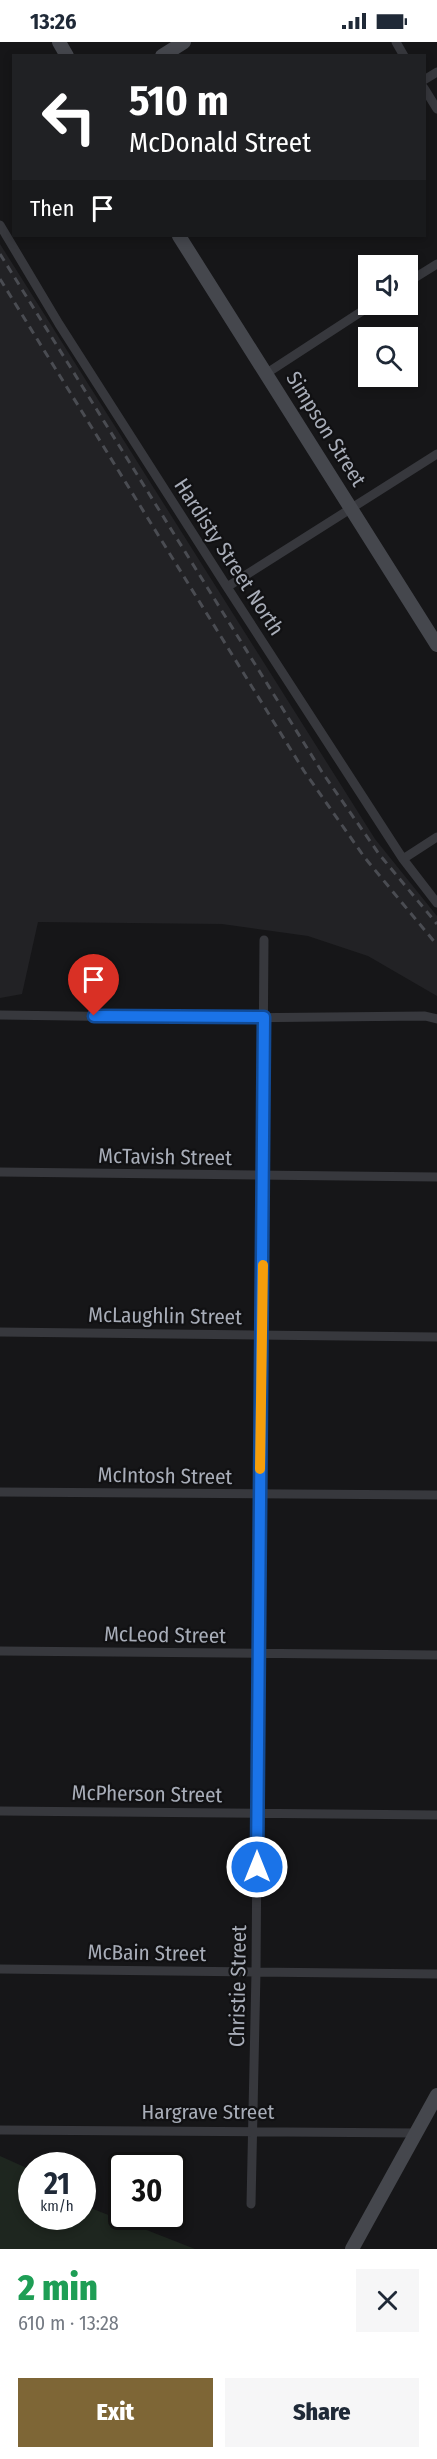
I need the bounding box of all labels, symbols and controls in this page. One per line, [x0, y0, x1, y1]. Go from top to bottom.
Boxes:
text: 13:26 [30, 8, 76, 35]
text: 510 m [129, 76, 229, 126]
icon: left [30, 78, 108, 156]
text: McDonald Street [129, 127, 311, 159]
icon: arrive [86, 192, 119, 225]
text: Then [30, 195, 74, 222]
map controls [358, 255, 418, 387]
button: sound [358, 255, 418, 315]
button: search [358, 327, 418, 387]
street label: Simpson Street [280, 367, 372, 491]
street label: Hardisty Street North [169, 474, 289, 640]
pin [68, 954, 119, 1016]
icon: arrive [77, 963, 110, 996]
street label: McTavish Street [98, 1143, 232, 1171]
street label: McLaughlin Street [88, 1302, 242, 1330]
street label: McIntosh Street [97, 1462, 233, 1490]
street label: McLeod Street [104, 1621, 226, 1649]
street label: McPherson Street [71, 1780, 223, 1808]
position arrow [225, 1835, 289, 1899]
street label: Christie Street [224, 1925, 252, 2047]
street label: McBain Street [87, 1939, 207, 1967]
street label: Hargrave Street [142, 2099, 275, 2125]
speed limit sign: 30 [108, 2152, 186, 2230]
text: 21 [44, 2166, 70, 2202]
text: km/h [40, 2197, 74, 2215]
text: 2 min [18, 2266, 98, 2310]
button: close [356, 2269, 419, 2332]
text: 610 m · 13:28 [18, 2311, 119, 2335]
button: Exit [18, 2378, 213, 2447]
button: Share [225, 2378, 419, 2447]

